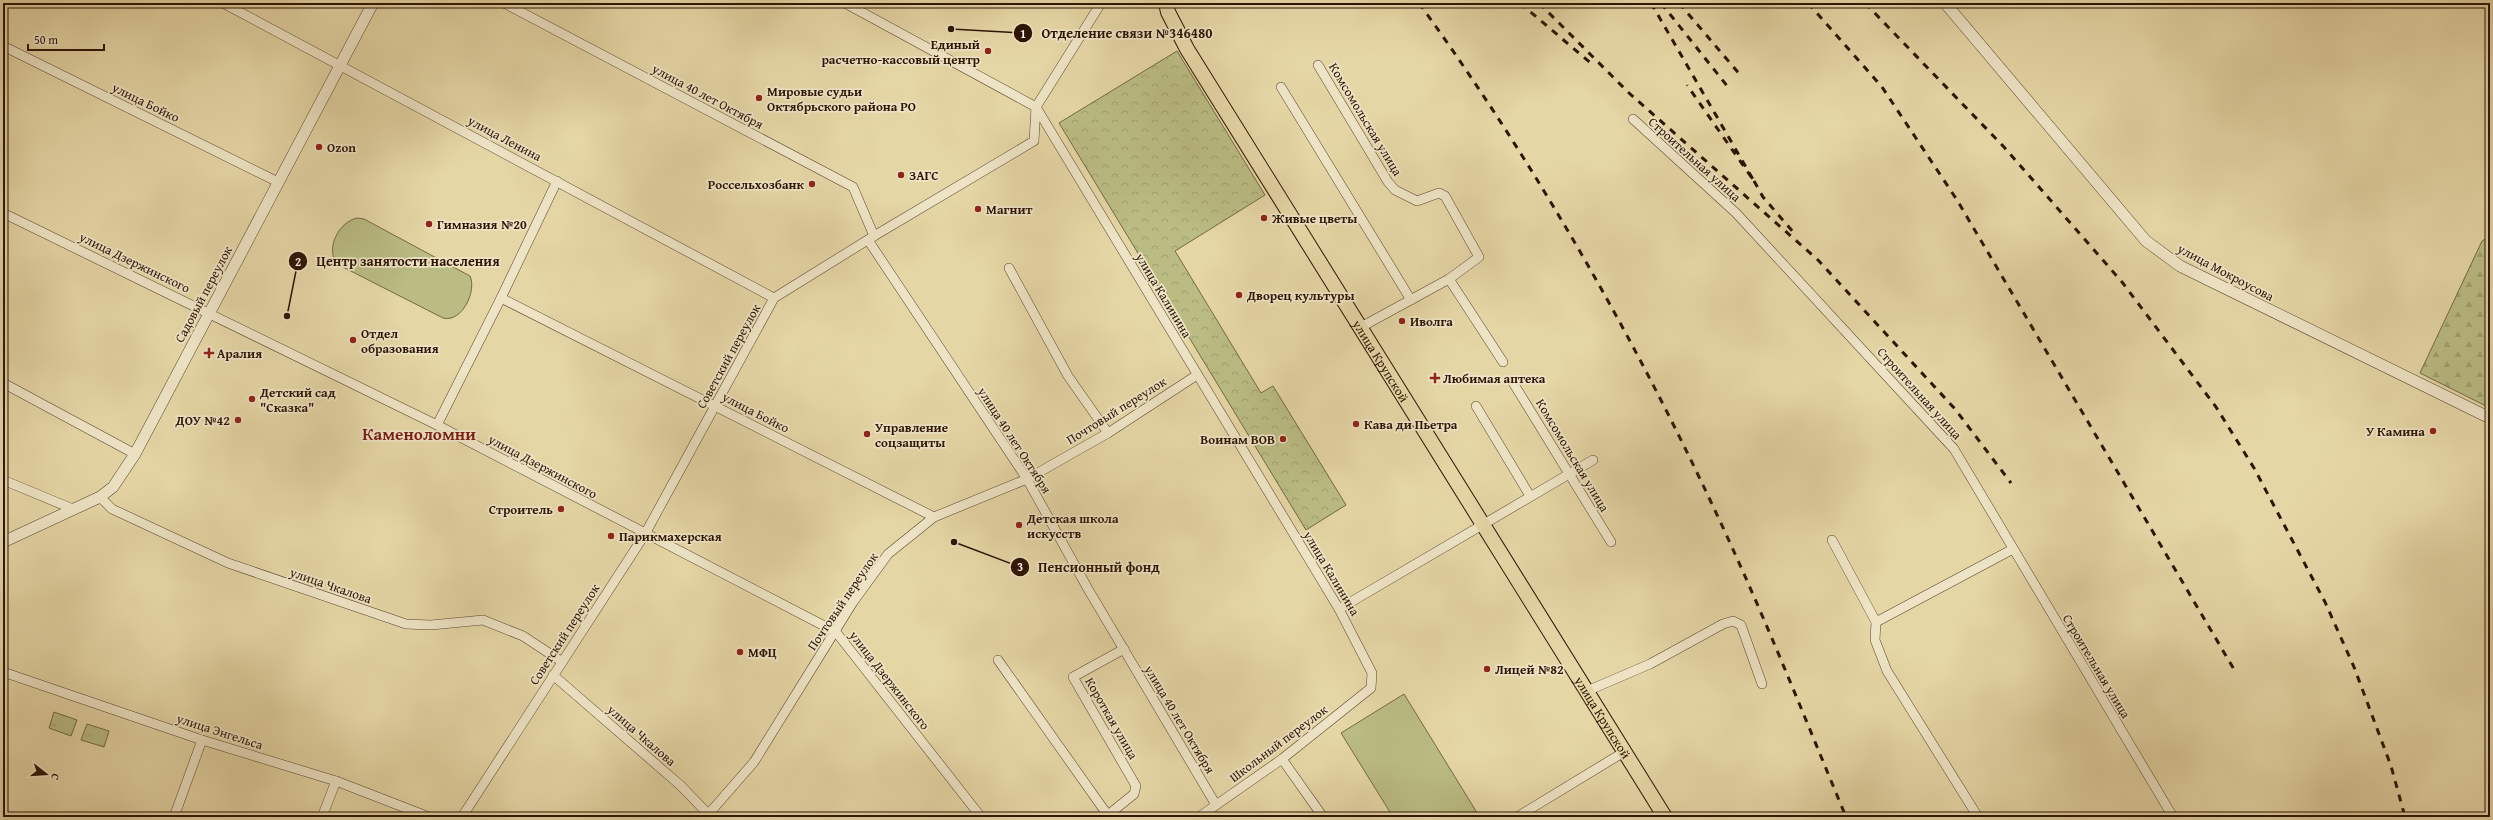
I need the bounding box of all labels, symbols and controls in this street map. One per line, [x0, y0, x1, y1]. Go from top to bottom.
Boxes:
callout: Отделение связи №346480 [1013, 20, 1220, 46]
text: Отделение связи №346480 [1041, 23, 1213, 43]
text: 1 [1020, 25, 1026, 42]
scale bar [28, 26, 104, 52]
text: 50 m [34, 31, 58, 48]
place label: Единый расчетно-кассовый центр [821, 35, 981, 69]
marker: Единый расчетно-кассовый центр [983, 46, 993, 56]
street label: улица 40 лет Октября [648, 59, 767, 134]
street label: Комсомольская улица [1324, 59, 1407, 180]
street label: улица Бойко [108, 77, 183, 127]
place label: Мировые судьи Октябрьского района РО [767, 82, 916, 116]
marker: Мировые судьи Октябрьского района РО [754, 93, 764, 103]
street label: улица Ленина [464, 110, 546, 166]
street label: Строительная улица [1644, 113, 1746, 207]
place label: Ozon [327, 138, 356, 157]
marker: Ozon [314, 142, 324, 152]
place label: ЗАГС [909, 166, 939, 185]
marker: ЗАГС [896, 170, 906, 180]
place label: Россельхозбанк [708, 175, 805, 194]
marker: Россельхозбанк [807, 179, 817, 189]
place label: Магнит [986, 200, 1033, 219]
marker: Магнит [973, 204, 983, 214]
place label: Живые цветы [1271, 209, 1357, 228]
marker: Живые цветы [1259, 213, 1269, 223]
place label: Гимназия №20 [437, 215, 527, 234]
marker: Гимназия №20 [424, 219, 434, 229]
street label: улица Дзержинского [75, 227, 194, 298]
street label: улица Мокроусова [2173, 239, 2278, 306]
street label: Садовый переулок [170, 242, 237, 346]
callout: Центр занятости населения [288, 248, 508, 274]
street label: улица Калинина [1130, 248, 1197, 342]
text: Центр занятости населения [316, 251, 500, 271]
text: 2 [295, 253, 301, 270]
place label: Дворец культуры [1246, 286, 1355, 305]
marker: Дворец культуры [1234, 290, 1244, 300]
street label: Советский переулок [692, 300, 765, 412]
place label: Иволга [1410, 312, 1453, 331]
street label: улица Крупской [1347, 315, 1414, 406]
marker: Иволга [1397, 316, 1407, 326]
place label: Отдел образования [361, 324, 439, 358]
marker: Отдел образования [348, 335, 358, 345]
street label: Строительная улица [1873, 343, 1967, 444]
place label: Аралия [217, 344, 262, 363]
marker: Аралия [204, 348, 214, 358]
place label: Любимая аптека [1443, 369, 1546, 388]
street label: Почтовый переулок [1063, 372, 1170, 449]
marker: Любимая аптека [1430, 373, 1440, 383]
street label: улица 40 лет Октября [972, 382, 1056, 498]
place label: Детский сад "Сказка" [259, 383, 336, 417]
street label: улица Бойко [718, 387, 793, 438]
marker: Детский сад "Сказка" [247, 394, 257, 404]
street label: Комсомольская улица [1531, 395, 1614, 516]
place label: ДОУ №42 [175, 411, 230, 430]
marker: ДОУ №42 [233, 415, 243, 425]
place label: Кава ди Пьетра [1364, 415, 1458, 434]
place label: Управление соцзащиты [875, 418, 948, 452]
marker: Кава ди Пьетра [1351, 419, 1361, 429]
district label: Каменоломни [362, 421, 476, 446]
place label: У Камина [2366, 422, 2425, 441]
marker: У Камина [2428, 426, 2438, 436]
street label: улица Дзержинского [484, 429, 601, 503]
marker: Управление соцзащиты [862, 429, 872, 439]
place label: Воинам ВОВ [1200, 430, 1275, 449]
marker: Воинам ВОВ [1278, 434, 1288, 444]
place label: Строитель [489, 500, 553, 519]
marker: Строитель [556, 504, 566, 514]
place label: Детская школа искусств [1026, 509, 1119, 543]
marker: Детская школа искусств [1014, 520, 1024, 530]
street label: улица Калинина [1298, 526, 1365, 620]
place label: Парикмахерская [619, 527, 722, 546]
marker: Парикмахерская [606, 531, 616, 541]
street label: Почтовый переулок [802, 548, 882, 654]
callout: Пенсионный фонд [1010, 554, 1168, 580]
text: Пенсионный фонд [1038, 557, 1160, 577]
text: 3 [1017, 558, 1023, 575]
street label: улица Чкалова [287, 562, 375, 609]
street label: Советский переулок [525, 580, 604, 689]
street label: Строительная улица [2058, 611, 2136, 723]
street label: улица Дзержинского [844, 626, 935, 734]
place label: МФЦ [748, 643, 777, 662]
marker: МФЦ [735, 647, 745, 657]
place label: Лицей №82 [1495, 660, 1564, 679]
street label: улица 40 лет Октября [1139, 661, 1220, 777]
marker: Лицей №82 [1482, 664, 1492, 674]
street label: улица Крупской [1569, 672, 1636, 763]
street label: Короткая улица [1080, 674, 1143, 764]
street label: улица Чкалова [603, 700, 681, 771]
street label: Школьный переулок [1225, 700, 1332, 787]
street label: улица Энгельса [173, 708, 266, 755]
north arrow [26, 754, 66, 794]
text: С [47, 772, 64, 782]

